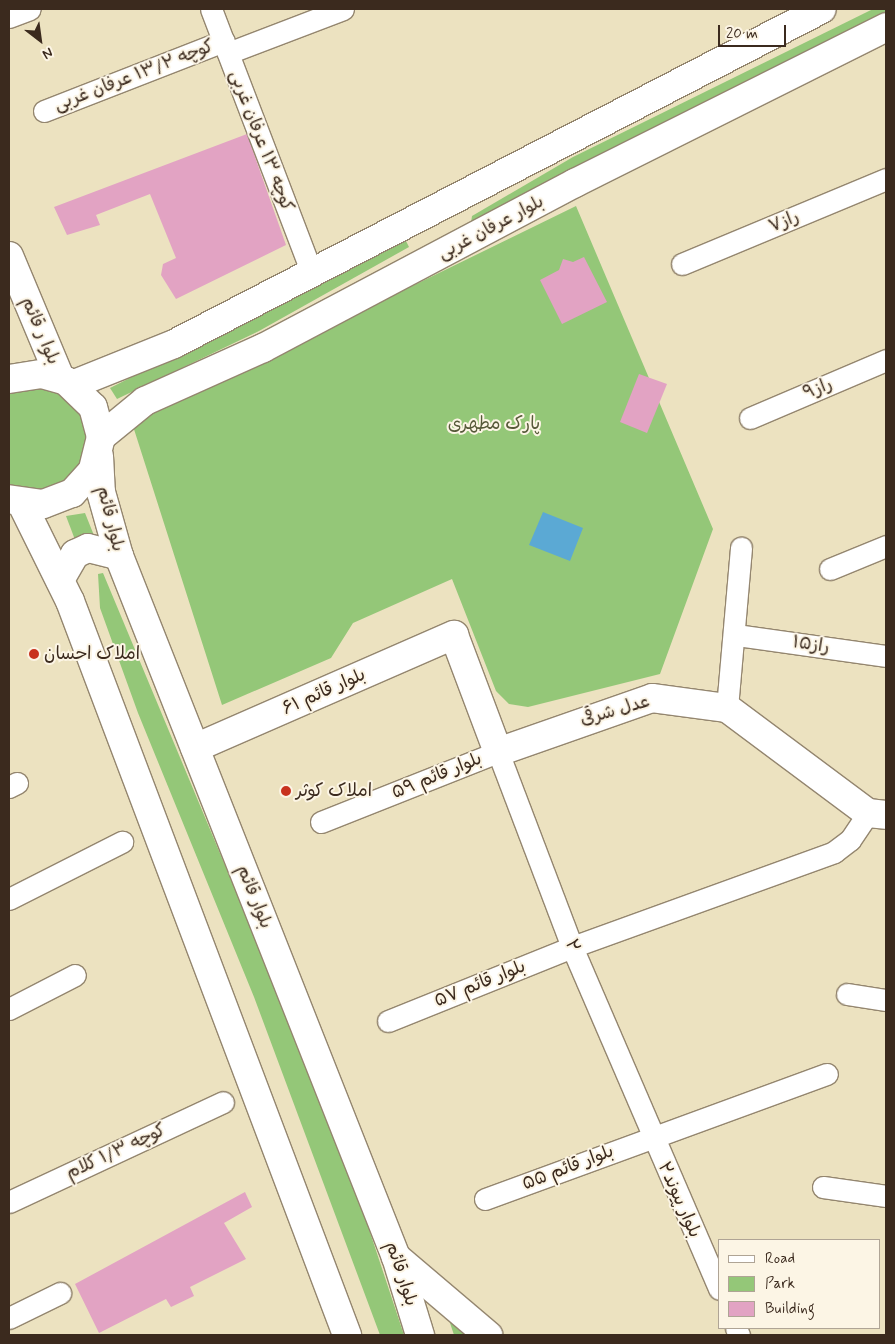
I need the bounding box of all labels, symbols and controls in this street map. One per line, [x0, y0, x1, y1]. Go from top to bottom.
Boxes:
north arrow [15, 15, 65, 65]
scale bar [720, 15, 788, 47]
text: 20 m [726, 24, 758, 44]
street label: کوچه ۱۳/۲ عرفان غربی [51, 36, 217, 116]
text: N [39, 43, 56, 63]
street label: کوچه ۱۳ عرفان غربی [224, 68, 298, 214]
street label: بلوار عرفان غربی [434, 191, 548, 265]
street label: راز۷ [766, 206, 802, 238]
street label: بلوا ر قائم [16, 294, 64, 368]
street label: راز۹ [800, 373, 836, 405]
park label: پارک مطهری [448, 413, 540, 435]
street label: بلوار قائم [91, 484, 129, 554]
street label: راز۱۵ [791, 632, 831, 658]
place label: املاک احسان [44, 643, 140, 665]
marker: املاک احسان [28, 648, 40, 660]
street label: بلوار قائم ۶۱ [279, 664, 369, 720]
street label: عدل شرقی [578, 691, 652, 731]
street label: بلوار قائم ۵۹ [389, 748, 485, 804]
place label: املاک کوثر [296, 780, 372, 802]
marker: املاک کوثر [280, 785, 292, 797]
street label: بلوار قائم [232, 862, 276, 932]
street label: ۲ [560, 936, 584, 956]
street label: بلوار قائم ۵۷ [431, 956, 529, 1012]
street label: کوچه ۱/۳ کلام [63, 1120, 169, 1184]
street label: بلوار قائم ۵۵ [519, 1141, 617, 1195]
street label: بلوار پیوند۲ [653, 1159, 705, 1241]
street label: بلوار قائم [380, 1239, 422, 1309]
legend [718, 1239, 880, 1329]
text: Road [765, 1249, 795, 1269]
text: Park [765, 1274, 795, 1294]
text: Building [765, 1299, 815, 1319]

